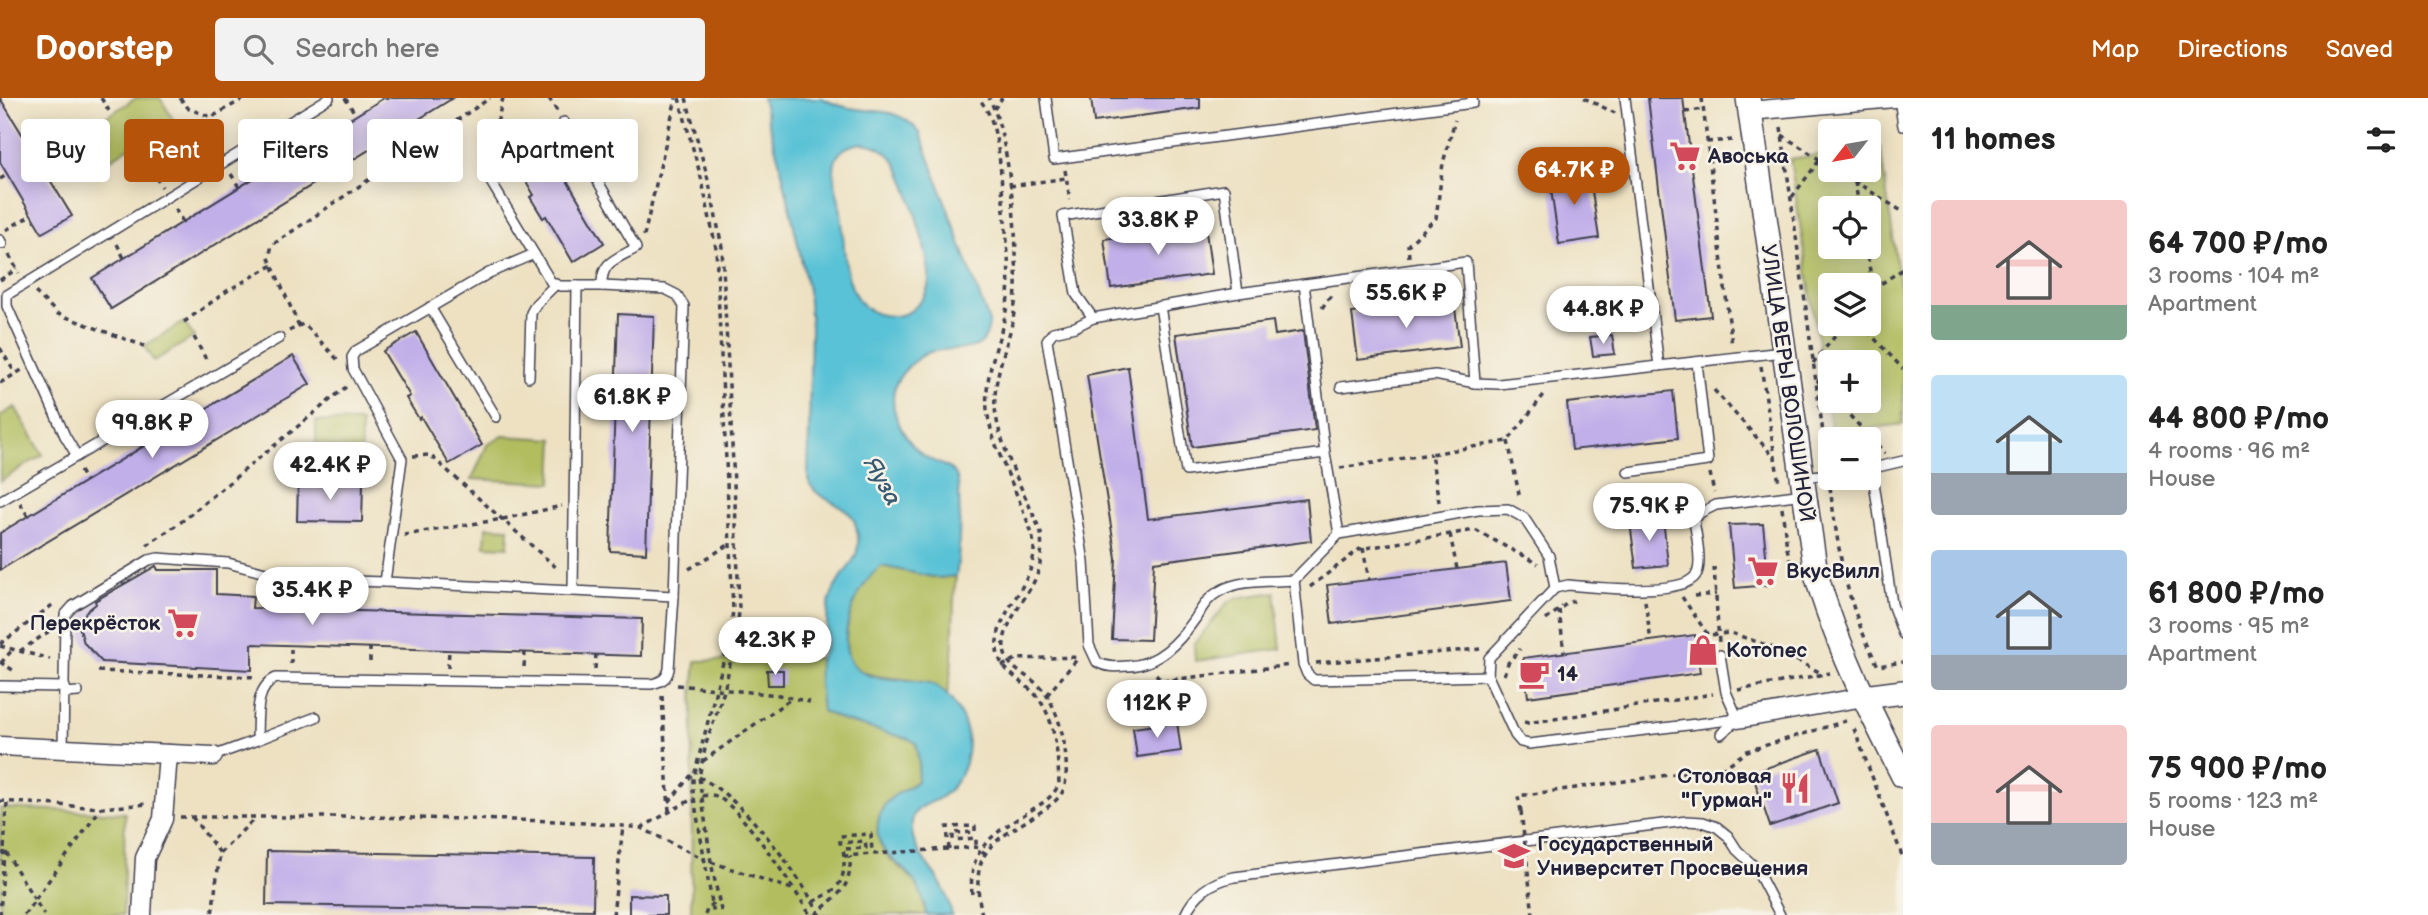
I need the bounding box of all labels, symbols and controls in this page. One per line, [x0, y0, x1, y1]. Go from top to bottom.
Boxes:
search box [215, 18, 705, 81]
text: Doorstep [35, 29, 173, 69]
icon: search [239, 30, 277, 68]
text: Search here [295, 34, 439, 65]
text: Map [2091, 35, 2139, 64]
text: Directions [2177, 35, 2288, 64]
text: Saved [2326, 35, 2393, 64]
chip: Buy [21, 119, 110, 182]
chip: Rent [124, 119, 224, 182]
chip: Filters [238, 119, 353, 182]
chip: New [367, 119, 463, 182]
chip: Apartment [477, 119, 638, 182]
north arrow [1818, 119, 1881, 182]
map controls [1818, 119, 1881, 490]
icon: filters [2362, 121, 2400, 159]
text: 11 homes [1931, 122, 2055, 158]
supermarket icon: Авоська [1668, 139, 1702, 173]
place label: Авоська [1707, 144, 1790, 169]
pin: 64.7K ₽ [1509, 148, 1639, 207]
text: 64.7K ₽ [1534, 156, 1614, 184]
button: locate [1818, 196, 1881, 259]
pin: 33.8K ₽ [1093, 198, 1223, 257]
text: 33.8K ₽ [1118, 206, 1198, 234]
text: 64 700 ₽/mo [2148, 226, 2328, 262]
icon: home [1987, 228, 2071, 312]
street label: УЛИЦА ВЕРЫ ВОЛОШИНОЙ [1756, 243, 1819, 524]
text: 3 rooms · 104 m² [2148, 262, 2319, 290]
pin: 55.6K ₽ [1341, 271, 1471, 330]
button: layers [1818, 273, 1881, 336]
text: 55.6K ₽ [1366, 279, 1446, 307]
pin: 44.8K ₽ [1538, 286, 1668, 346]
text: Apartment [2148, 290, 2257, 318]
text: 44.8K ₽ [1562, 295, 1644, 323]
button: + [1818, 350, 1881, 413]
pin: 61.8K ₽ [567, 374, 697, 434]
text: 61.8K ₽ [593, 383, 671, 411]
pin: 99.8K ₽ [87, 400, 217, 460]
text: 44 800 ₽/mo [2148, 401, 2329, 437]
icon: home [1987, 403, 2071, 487]
text: 99.8K ₽ [111, 409, 193, 437]
button: − [1818, 427, 1881, 490]
text: 4 rooms · 96 m² [2148, 437, 2310, 465]
pin: 42.4K ₽ [265, 442, 395, 502]
text: 42.4K ₽ [289, 451, 371, 479]
water label: Яуза [857, 451, 907, 511]
text: House [2148, 465, 2215, 493]
pin: 75.9K ₽ [1584, 484, 1714, 543]
text: 75.9K ₽ [1609, 492, 1689, 520]
supermarket icon: ВкусВилл [1746, 554, 1780, 588]
place label: ВкусВилл [1786, 559, 1880, 584]
pin: 35.4K ₽ [247, 568, 377, 627]
text: 35.4K ₽ [272, 576, 352, 604]
text: 61 800 ₽/mo [2148, 576, 2325, 612]
icon: home [1987, 578, 2071, 662]
supermarket icon: Перекрёсток [166, 606, 200, 640]
place label: Перекрёсток [30, 611, 161, 636]
text: 3 rooms · 95 m² [2148, 612, 2309, 640]
pin: 42.3K ₽ [710, 618, 840, 677]
text: 42.3K ₽ [734, 626, 816, 654]
shop icon: Котопес [1686, 633, 1720, 667]
place label: Котопес [1726, 638, 1807, 663]
text: Apartment [2148, 640, 2257, 668]
cafe icon: 14 [1517, 657, 1551, 691]
place label: 14 [1557, 662, 1579, 687]
pin: 112K ₽ [1100, 680, 1214, 740]
text: 112K ₽ [1123, 689, 1191, 717]
text: 75 900 ₽/mo [2148, 751, 2327, 787]
icon: home [1987, 753, 2071, 837]
place label: Столовая "Гурман" [1677, 764, 1772, 813]
restaurant icon: Столовая "Гурман" [1778, 771, 1812, 805]
text: 5 rooms · 123 m² [2148, 787, 2318, 815]
text: House [2148, 815, 2215, 843]
place label: Государственный Университет Просвещения [1537, 832, 1808, 881]
school or university icon: Государственный Университет Просвещения [1497, 839, 1531, 873]

